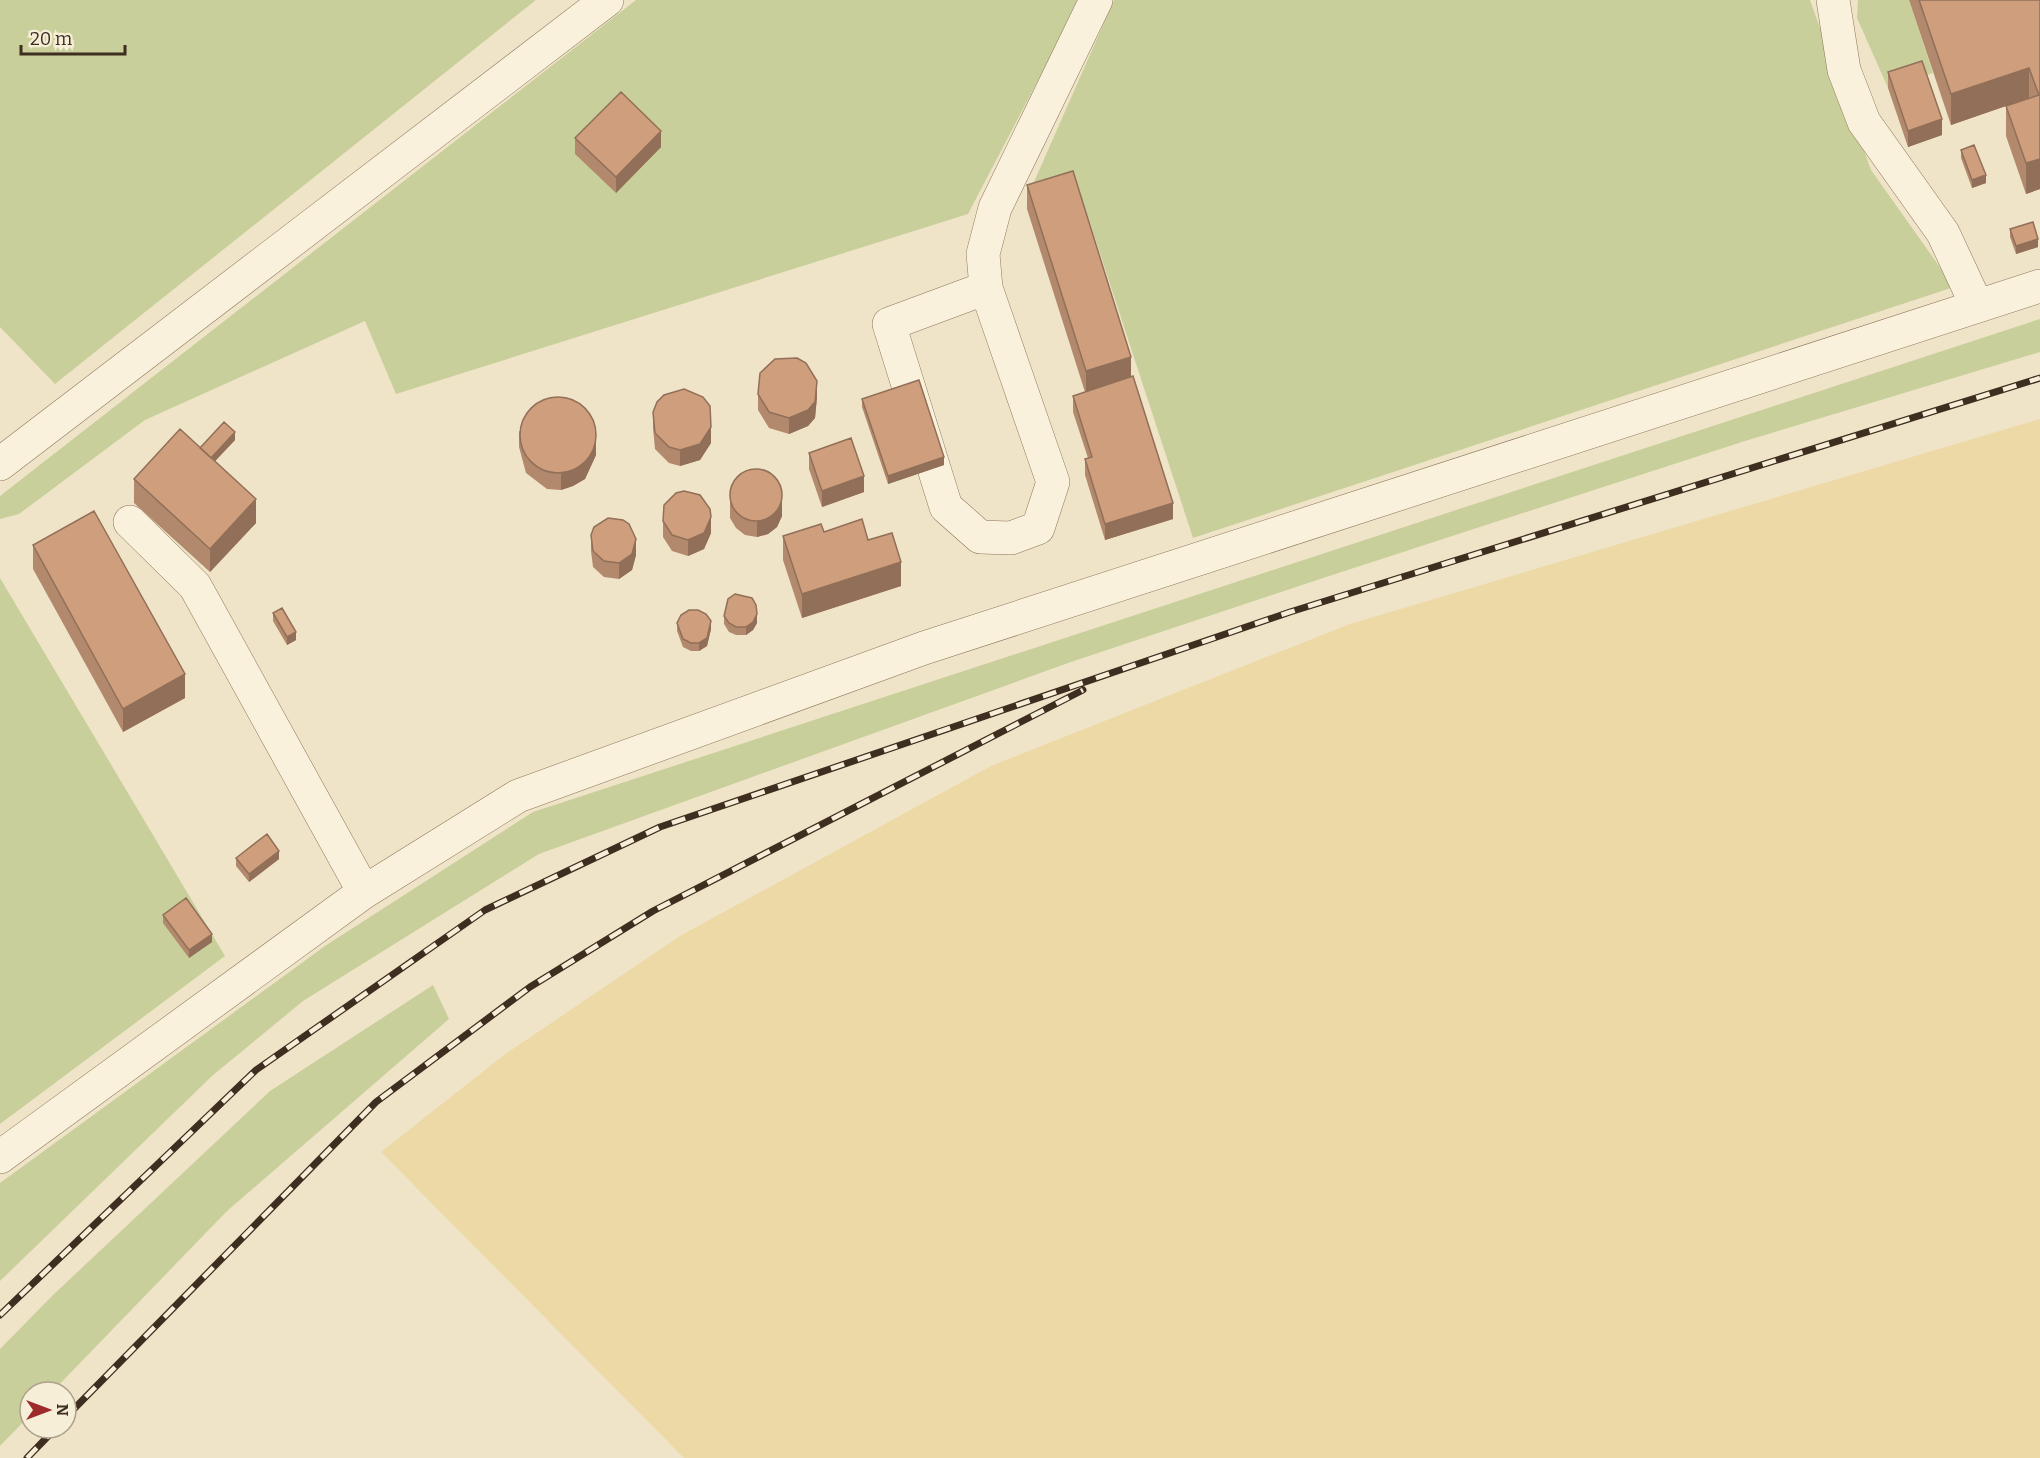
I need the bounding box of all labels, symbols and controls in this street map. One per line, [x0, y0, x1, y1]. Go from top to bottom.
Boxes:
scale bar [21, 18, 124, 56]
text: 20 m [30, 28, 72, 50]
north arrow [18, 1380, 78, 1440]
text: N [53, 1404, 72, 1416]

